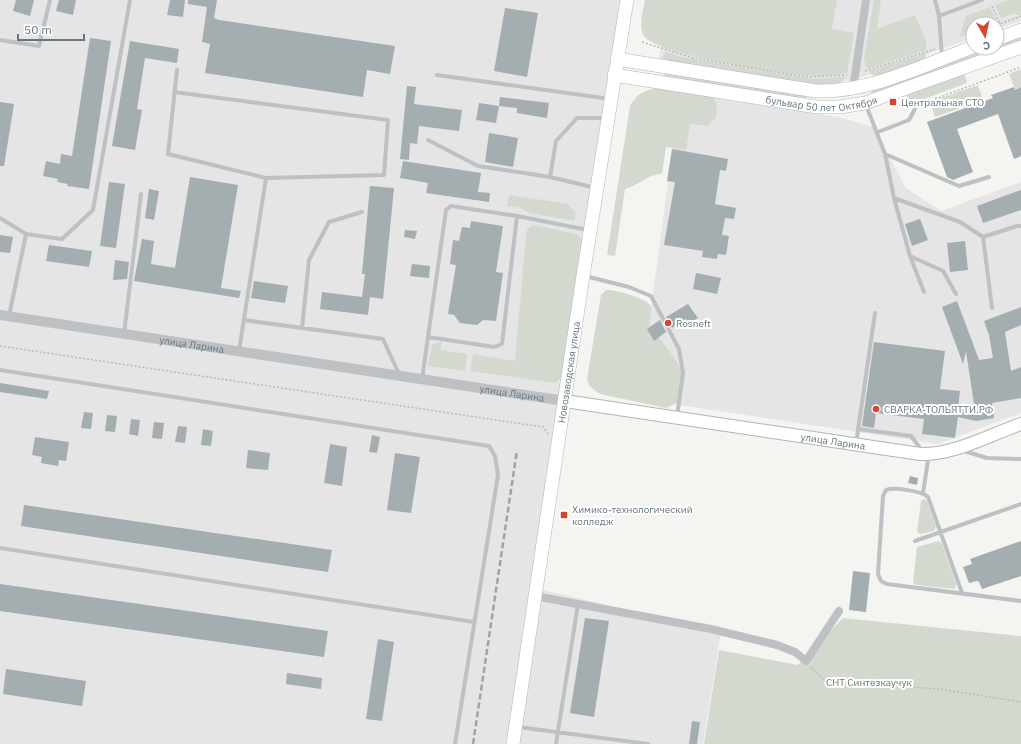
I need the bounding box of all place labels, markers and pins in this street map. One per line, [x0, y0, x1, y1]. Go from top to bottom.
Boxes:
place label: Центральная СТО [901, 96, 984, 109]
marker: Центральная СТО [888, 97, 898, 107]
place label: Rosneft [676, 317, 711, 330]
marker: Rosneft [663, 318, 673, 328]
place label: СВАРКА-ТОЛЬЯТТИ.РФ [884, 403, 993, 416]
marker: СВАРКА-ТОЛЬЯТТИ.РФ [871, 404, 881, 414]
place label: Химико-технологический колледж [572, 503, 693, 528]
marker: Химико-технологический колледж [559, 510, 569, 520]

